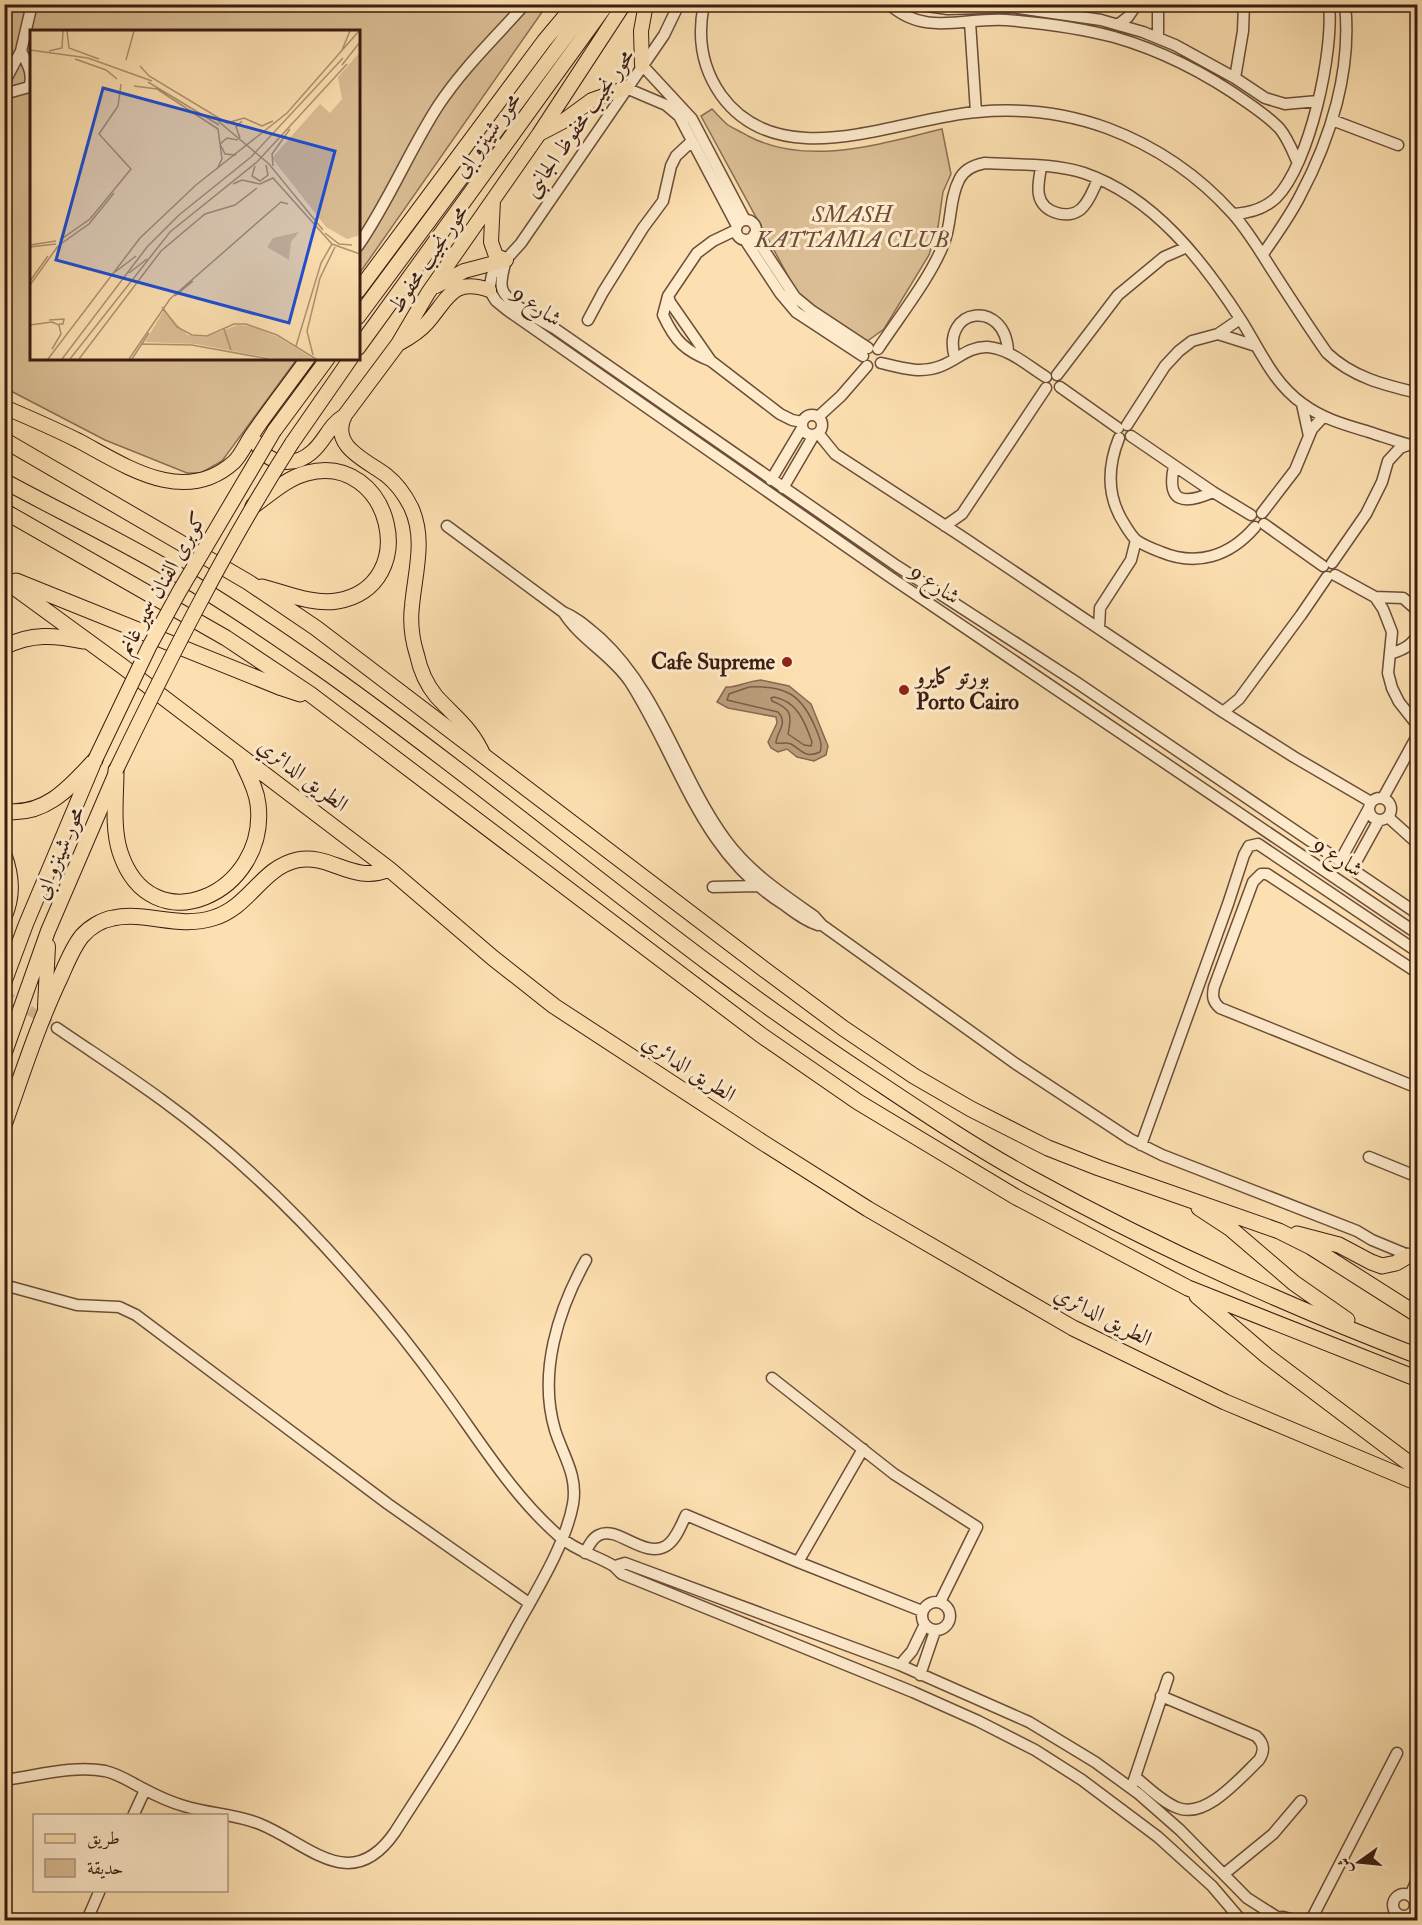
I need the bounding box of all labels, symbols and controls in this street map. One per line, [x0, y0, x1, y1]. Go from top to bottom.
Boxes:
inset map [30, 30, 360, 360]
street label: محور نجيب محفوظ الجانبى [517, 43, 643, 204]
street label: محور شينزو ابى [447, 86, 529, 184]
street label: محور نجيب محفوظ [382, 199, 475, 318]
park label: SMASH KATTAMIA CLUB [754, 201, 950, 254]
street label: شارع 9 [503, 278, 567, 336]
street label: كوبرى الفنان سمير غانم [111, 507, 217, 662]
street label: شارع 9 [901, 556, 965, 614]
place label: Cafe Supreme [651, 648, 776, 677]
marker: Cafe Supreme [780, 655, 794, 669]
place label: بورتو كايرو Porto Cairo [914, 663, 1019, 716]
marker: بورتو كايرو Porto Cairo [897, 683, 911, 697]
street label: الطريق الدائري [250, 732, 354, 821]
street label: محور شينزو ابى [27, 802, 93, 905]
street label: شارع 9 [1304, 829, 1368, 887]
street label: الطريق الدائري [635, 1027, 741, 1111]
street label: الطريق الدائري [1048, 1279, 1157, 1355]
legend [33, 1814, 228, 1892]
text: طريق [87, 1827, 120, 1850]
north arrow [1329, 1832, 1389, 1892]
text: ش [1334, 1855, 1357, 1876]
text: حديقة [87, 1857, 123, 1880]

